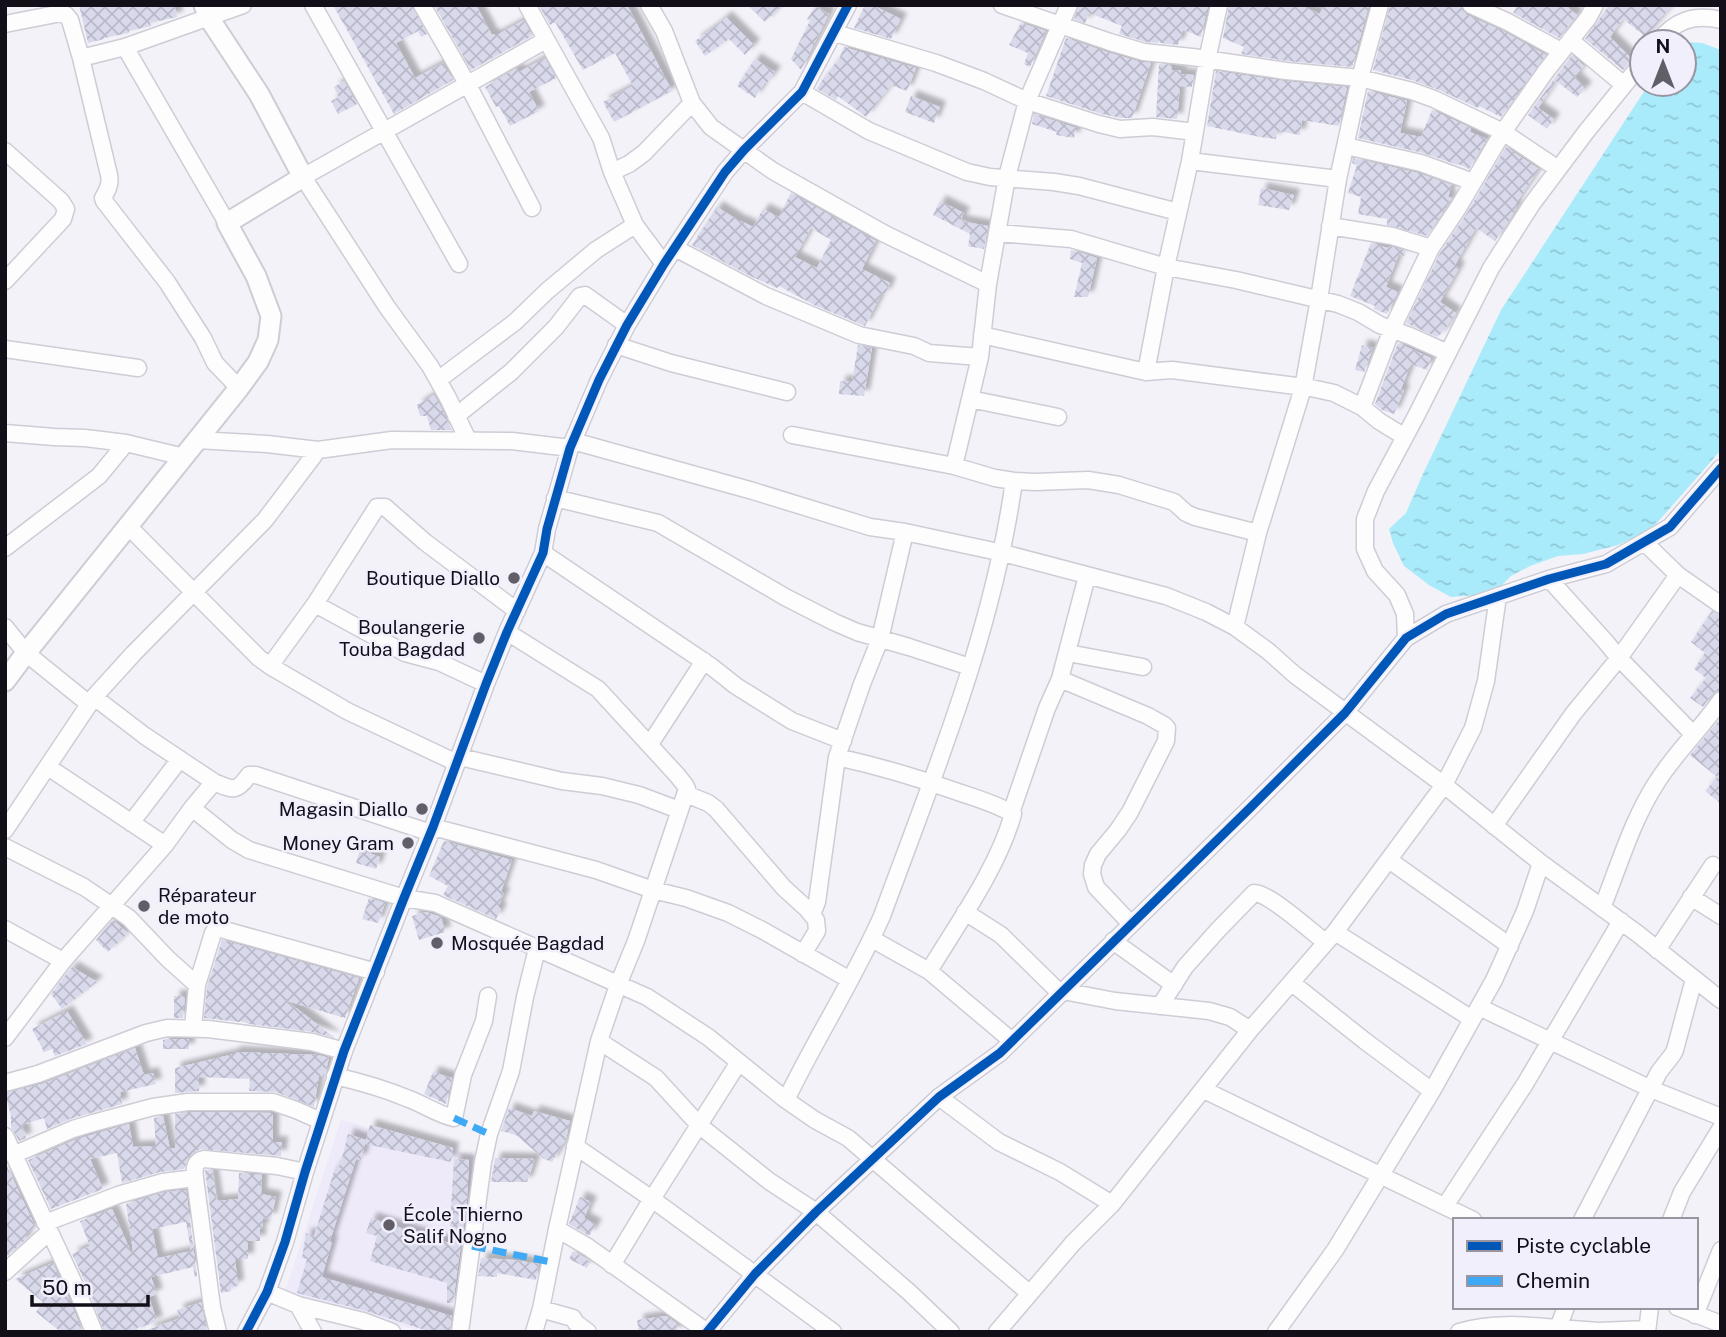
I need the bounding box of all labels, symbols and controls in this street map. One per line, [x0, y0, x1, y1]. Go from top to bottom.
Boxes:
north arrow [1628, 28, 1698, 98]
text: N [1656, 35, 1670, 57]
place label: Boutique Diallo [366, 567, 500, 589]
marker: Boutique Diallo [506, 570, 522, 586]
place label: Boulangerie Touba Bagdad [339, 616, 465, 660]
marker: Boulangerie Touba Bagdad [471, 630, 487, 646]
place label: Magasin Diallo [279, 798, 408, 820]
marker: Magasin Diallo [414, 801, 430, 817]
place label: Money Gram [282, 832, 394, 854]
marker: Money Gram [400, 835, 416, 851]
place label: Réparateur de moto [158, 884, 257, 928]
marker: Réparateur de moto [136, 898, 152, 914]
place label: Mosquée Bagdad [451, 932, 604, 954]
marker: Mosquée Bagdad [429, 935, 445, 951]
place label: École Thierno Salif Nogno [403, 1203, 523, 1247]
marker: École Thierno Salif Nogno [381, 1217, 397, 1233]
legend [1453, 1218, 1698, 1309]
text: Piste cyclable [1516, 1233, 1651, 1258]
scale bar [32, 1264, 147, 1308]
text: Chemin [1516, 1268, 1590, 1293]
text: 50 m [42, 1275, 92, 1300]

